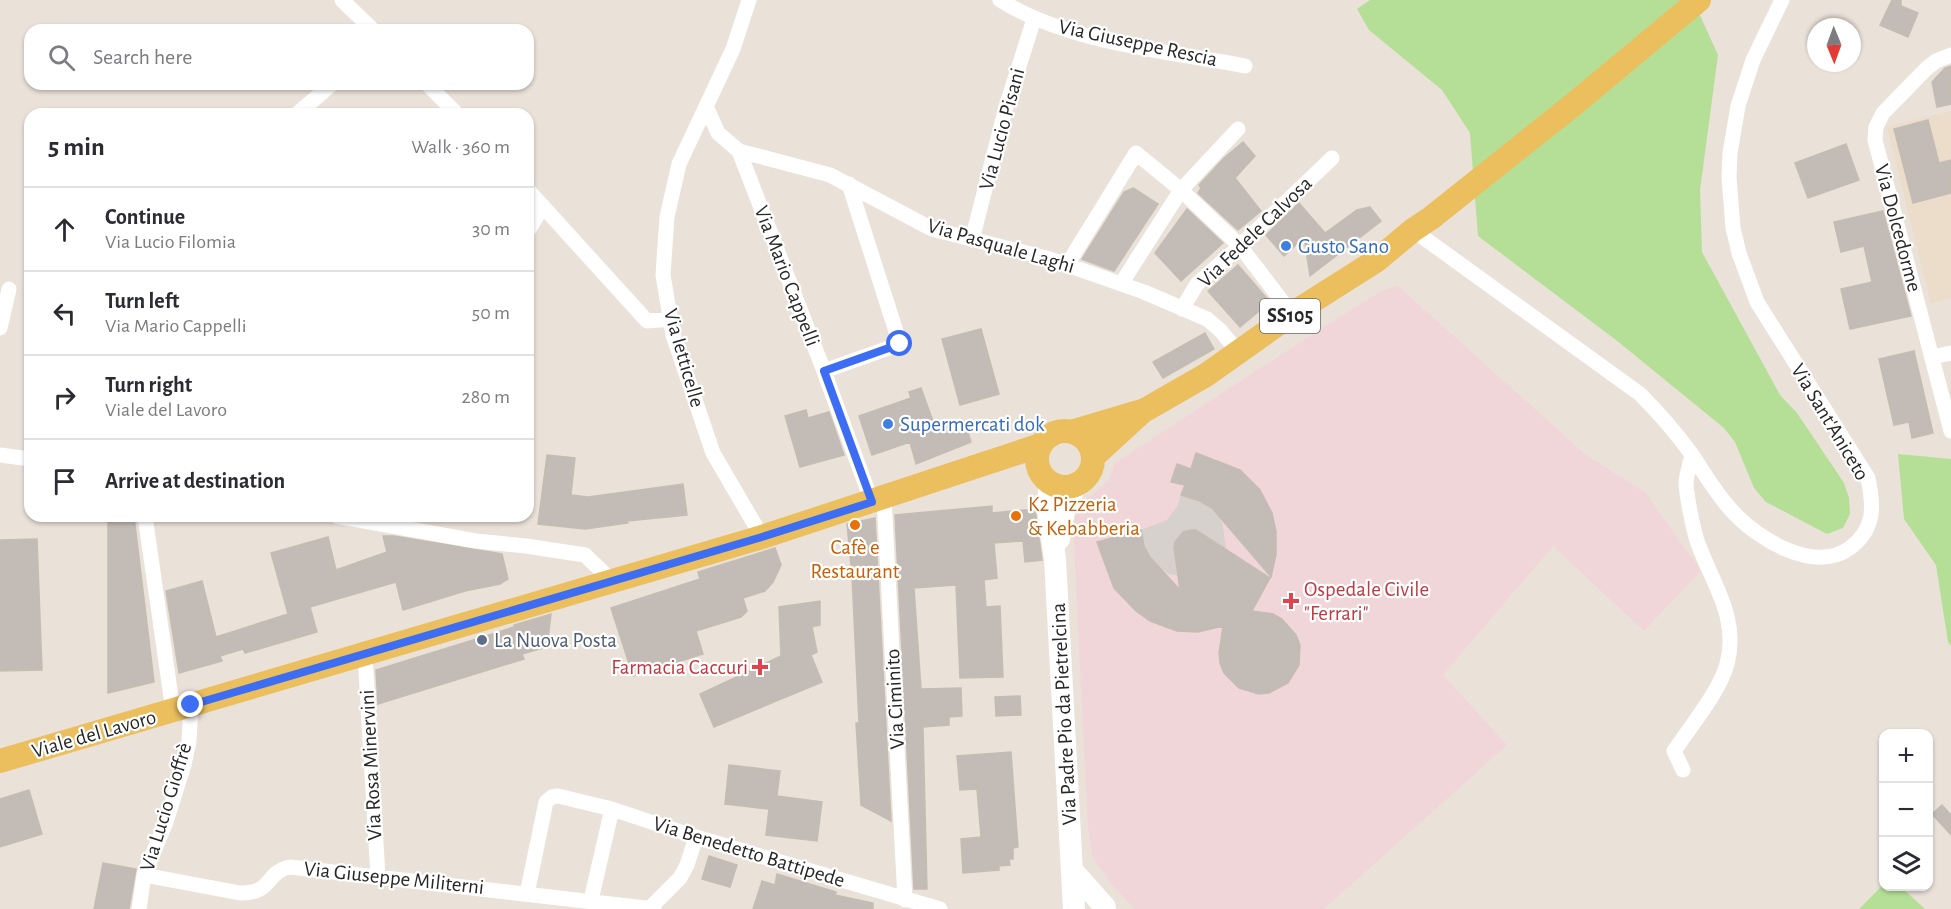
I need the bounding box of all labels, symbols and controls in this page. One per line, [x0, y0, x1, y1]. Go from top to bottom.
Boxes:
street label: Via Giuseppe Rescia [1057, 16, 1220, 70]
north arrow [1807, 18, 1861, 72]
search box [24, 24, 534, 90]
icon: search [45, 41, 78, 74]
text: Search here [93, 46, 192, 68]
street label: Via Lucio Pisani [976, 66, 1028, 192]
text: 5 min [48, 134, 105, 160]
text: Walk · 360 m [411, 137, 510, 157]
street label: Via Dolcedorme [1871, 162, 1925, 294]
street label: Via Fedele Calvosa [1194, 172, 1316, 291]
street label: Via Mario Cappelli [751, 203, 823, 349]
text: Continue [105, 206, 185, 228]
icon: ahead [48, 213, 81, 246]
street label: Via Pasquale Laghi [925, 215, 1077, 277]
text: 30 m [472, 219, 510, 239]
text: Via Lucio Filomia [105, 232, 236, 252]
place label: Gusto Sano [1298, 236, 1389, 257]
marker: Gusto Sano [1279, 239, 1293, 253]
text: Turn left [105, 290, 179, 312]
icon: left [48, 297, 81, 330]
road number: SS105 [1260, 299, 1320, 333]
text: 50 m [472, 303, 510, 323]
street label: Via Ietticelle [660, 306, 708, 410]
text: Via Mario Cappelli [105, 316, 247, 336]
route start [886, 330, 912, 356]
street label: Via Sant'Aniceto [1787, 360, 1873, 484]
text: Turn right [105, 374, 192, 396]
icon: right [48, 381, 81, 414]
text: 280 m [462, 387, 510, 407]
text: Viale del Lavoro [105, 400, 227, 420]
place label: Supermercati dok [900, 414, 1045, 435]
marker: Supermercati dok [881, 417, 895, 431]
icon: arrive [48, 465, 81, 498]
text: Arrive at destination [105, 470, 285, 492]
place label: K2 Pizzeria & Kebabberia [1028, 494, 1140, 539]
marker: K2 Pizzeria & Kebabberia [1009, 509, 1023, 523]
marker: Cafè e Restaurant [848, 518, 862, 532]
place label: Cafè e Restaurant [811, 537, 900, 582]
place label: Ospedale Civile "Ferrari" [1304, 579, 1429, 624]
marker: Ospedale Civile "Ferrari" [1282, 592, 1300, 610]
street label: Via Padre Pio da Pietrelcina [1048, 602, 1080, 826]
place label: La Nuova Posta [494, 630, 617, 651]
marker: La Nuova Posta [475, 633, 489, 647]
street label: Via Ciminito [882, 648, 908, 750]
place label: Farmacia Caccuri [611, 657, 748, 678]
marker: Farmacia Caccuri [753, 660, 767, 674]
street label: Via Rosa Minervini [357, 689, 385, 841]
route end [177, 691, 203, 717]
street label: Viale del Lavoro [30, 706, 158, 762]
map controls [1879, 729, 1933, 891]
button: + [1879, 729, 1933, 783]
street label: Via Lucio Gioffrè [136, 740, 196, 874]
button: − [1879, 783, 1933, 837]
street label: Via Benedetto Battipede [651, 813, 847, 891]
button: layers [1879, 837, 1933, 891]
street label: Via Giuseppe Militerni [303, 858, 485, 898]

